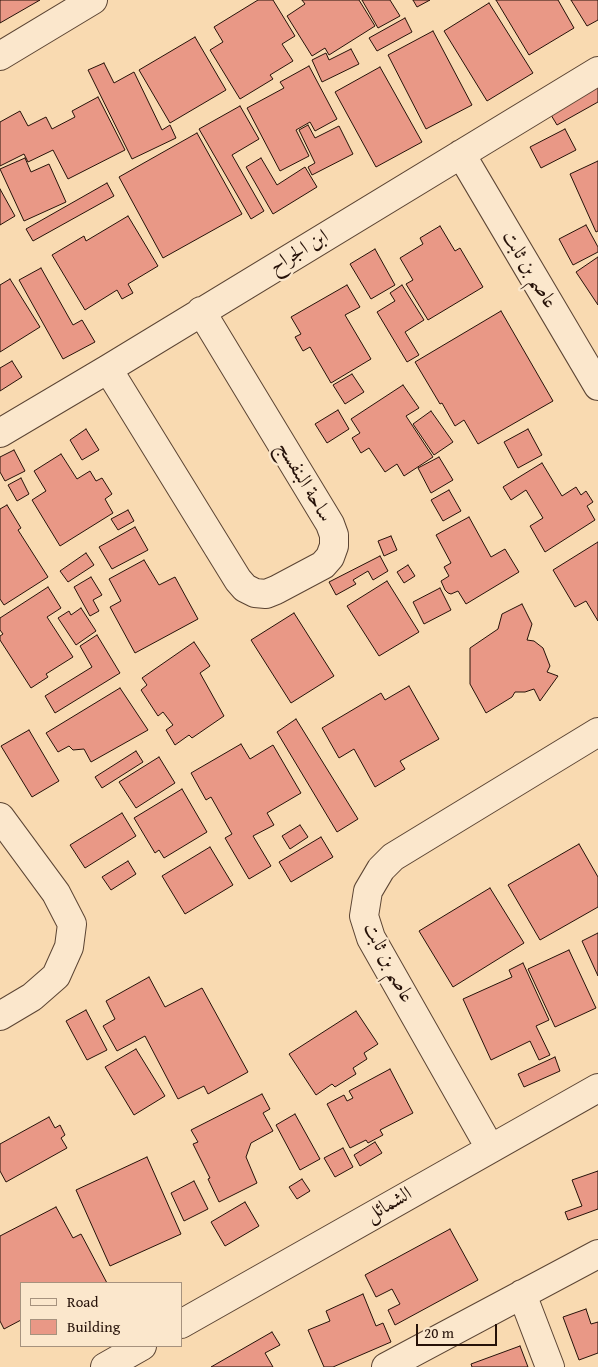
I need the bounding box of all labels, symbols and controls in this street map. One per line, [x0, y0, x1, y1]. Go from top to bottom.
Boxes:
street label: ابن الجراح [265, 225, 333, 279]
street label: عاصم بن ثابت [496, 227, 562, 313]
street label: ساحة البنفسج [271, 438, 337, 526]
street label: عاصم بن ثابت [358, 919, 418, 1007]
street label: الشمائل [361, 1182, 417, 1228]
legend [20, 1282, 182, 1347]
text: Road [67, 1291, 98, 1312]
scale bar [418, 1314, 499, 1346]
text: Building [67, 1316, 120, 1337]
text: 20 m [424, 1322, 454, 1343]

